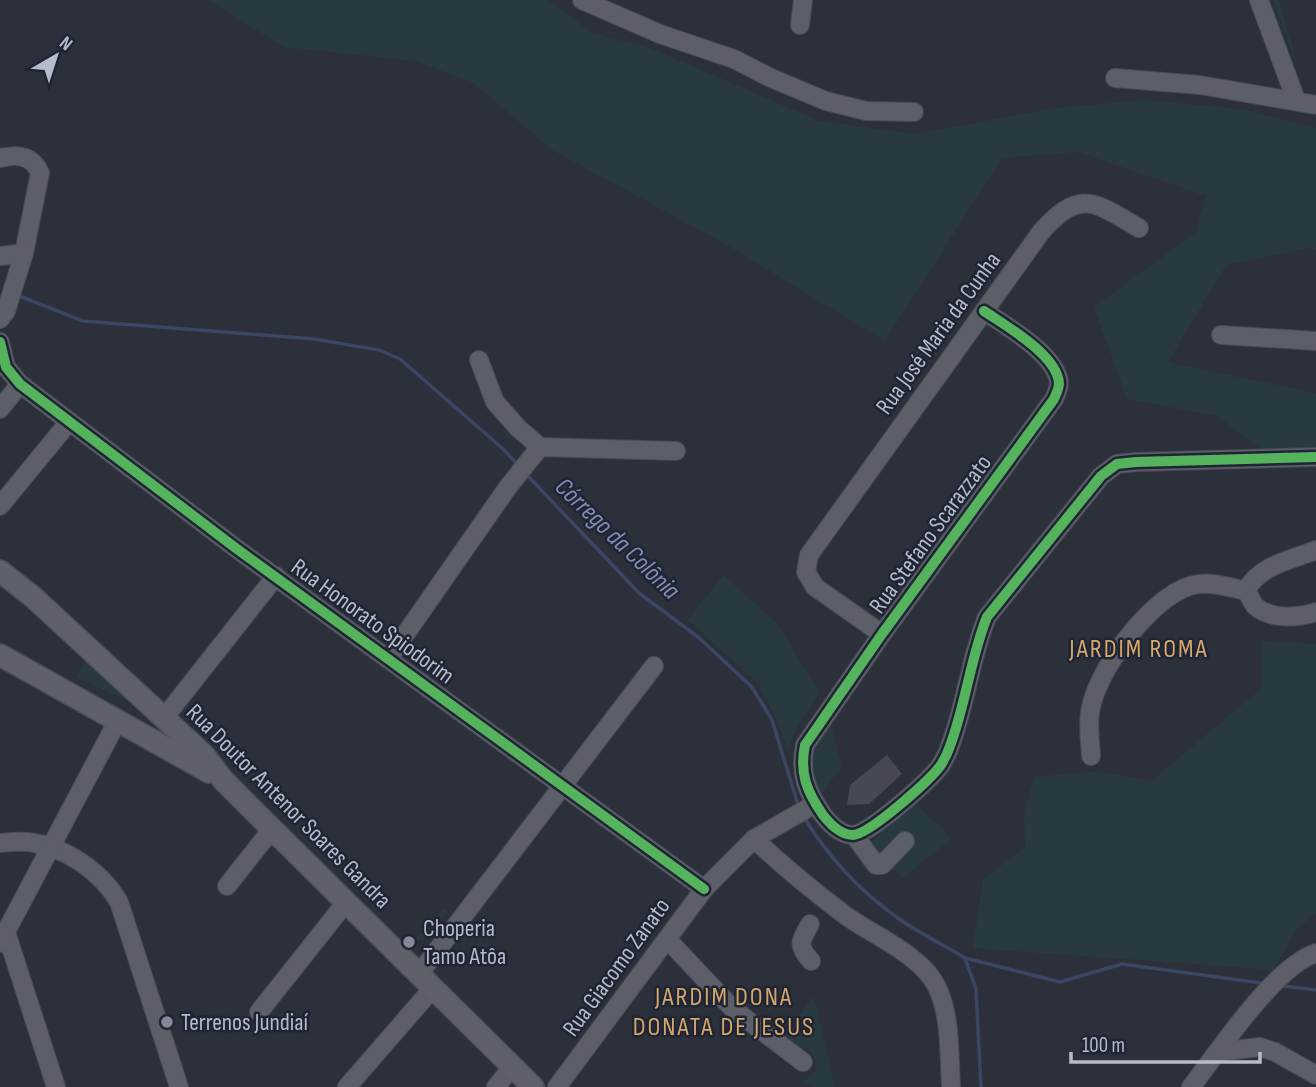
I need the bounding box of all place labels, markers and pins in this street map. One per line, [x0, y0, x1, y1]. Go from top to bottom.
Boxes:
place label: Choperia Tamo Atôa [423, 914, 506, 971]
marker: Choperia Tamo Atôa [401, 934, 417, 950]
place label: Terrenos Jundiaí [181, 1008, 308, 1037]
marker: Terrenos Jundiaí [159, 1014, 175, 1030]

